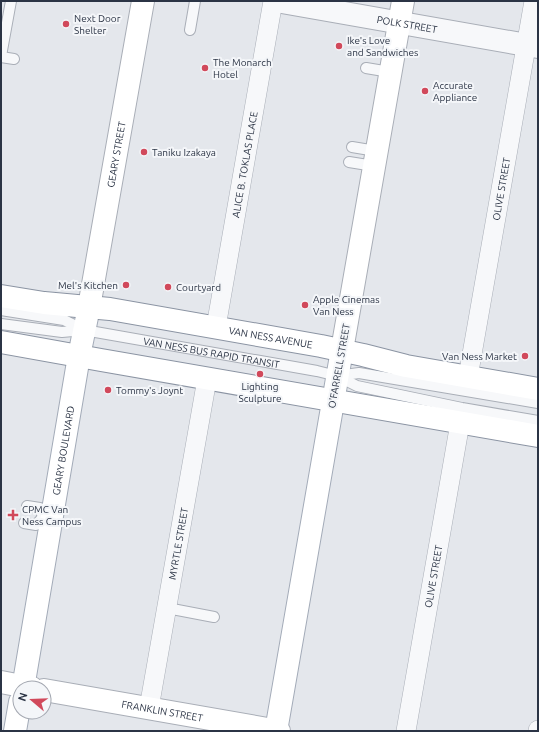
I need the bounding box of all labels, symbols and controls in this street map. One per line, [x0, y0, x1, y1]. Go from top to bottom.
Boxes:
place label: Next Door Shelter [74, 13, 121, 36]
street label: POLK STREET [376, 13, 438, 35]
marker: Next Door Shelter [61, 19, 71, 29]
place label: Ike's Love and Sandwiches [347, 35, 418, 58]
marker: Ike's Love and Sandwiches [334, 41, 344, 51]
place label: The Monarch Hotel [213, 57, 272, 80]
marker: The Monarch Hotel [200, 63, 210, 73]
place label: Accurate Appliance [433, 80, 477, 103]
marker: Accurate Appliance [420, 86, 430, 96]
street label: ALICE B. TOKLAS PLACE [230, 110, 259, 218]
street label: GEARY STREET [105, 120, 127, 188]
marker: Taniku Izakaya [139, 147, 149, 157]
place label: Taniku Izakaya [152, 147, 216, 158]
street label: OLIVE STREET [490, 156, 512, 221]
place label: Mel's Kitchen [58, 280, 118, 291]
marker: Mel's Kitchen [121, 280, 131, 290]
marker: Courtyard [163, 282, 173, 292]
place label: Courtyard [176, 282, 221, 293]
place label: Apple Cinemas Van Ness [313, 294, 380, 317]
marker: Apple Cinemas Van Ness [300, 300, 310, 310]
street label: O'FARRELL STREET [326, 322, 352, 409]
street label: VAN NESS AVENUE [228, 324, 314, 350]
street label: VAN NESS BUS RAPID TRANSIT [142, 335, 281, 370]
place label: Van Ness Market [442, 351, 517, 362]
marker: Van Ness Market [520, 351, 530, 361]
marker: Lighting Sculpture [255, 369, 265, 379]
place label: Lighting Sculpture [238, 381, 282, 404]
marker: Tommy's Joynt [103, 385, 113, 395]
place label: Tommy's Joynt [116, 385, 183, 396]
street label: GEARY BOULEVARD [50, 405, 76, 496]
place label: CPMC Van Ness Campus [22, 504, 81, 527]
street label: MYRTLE STREET [166, 506, 190, 581]
marker: CPMC Van Ness Campus [7, 509, 19, 521]
street label: OLIVE STREET [422, 544, 444, 609]
north arrow [12, 680, 52, 720]
text: N [16, 691, 30, 703]
street label: FRANKLIN STREET [121, 698, 204, 723]

